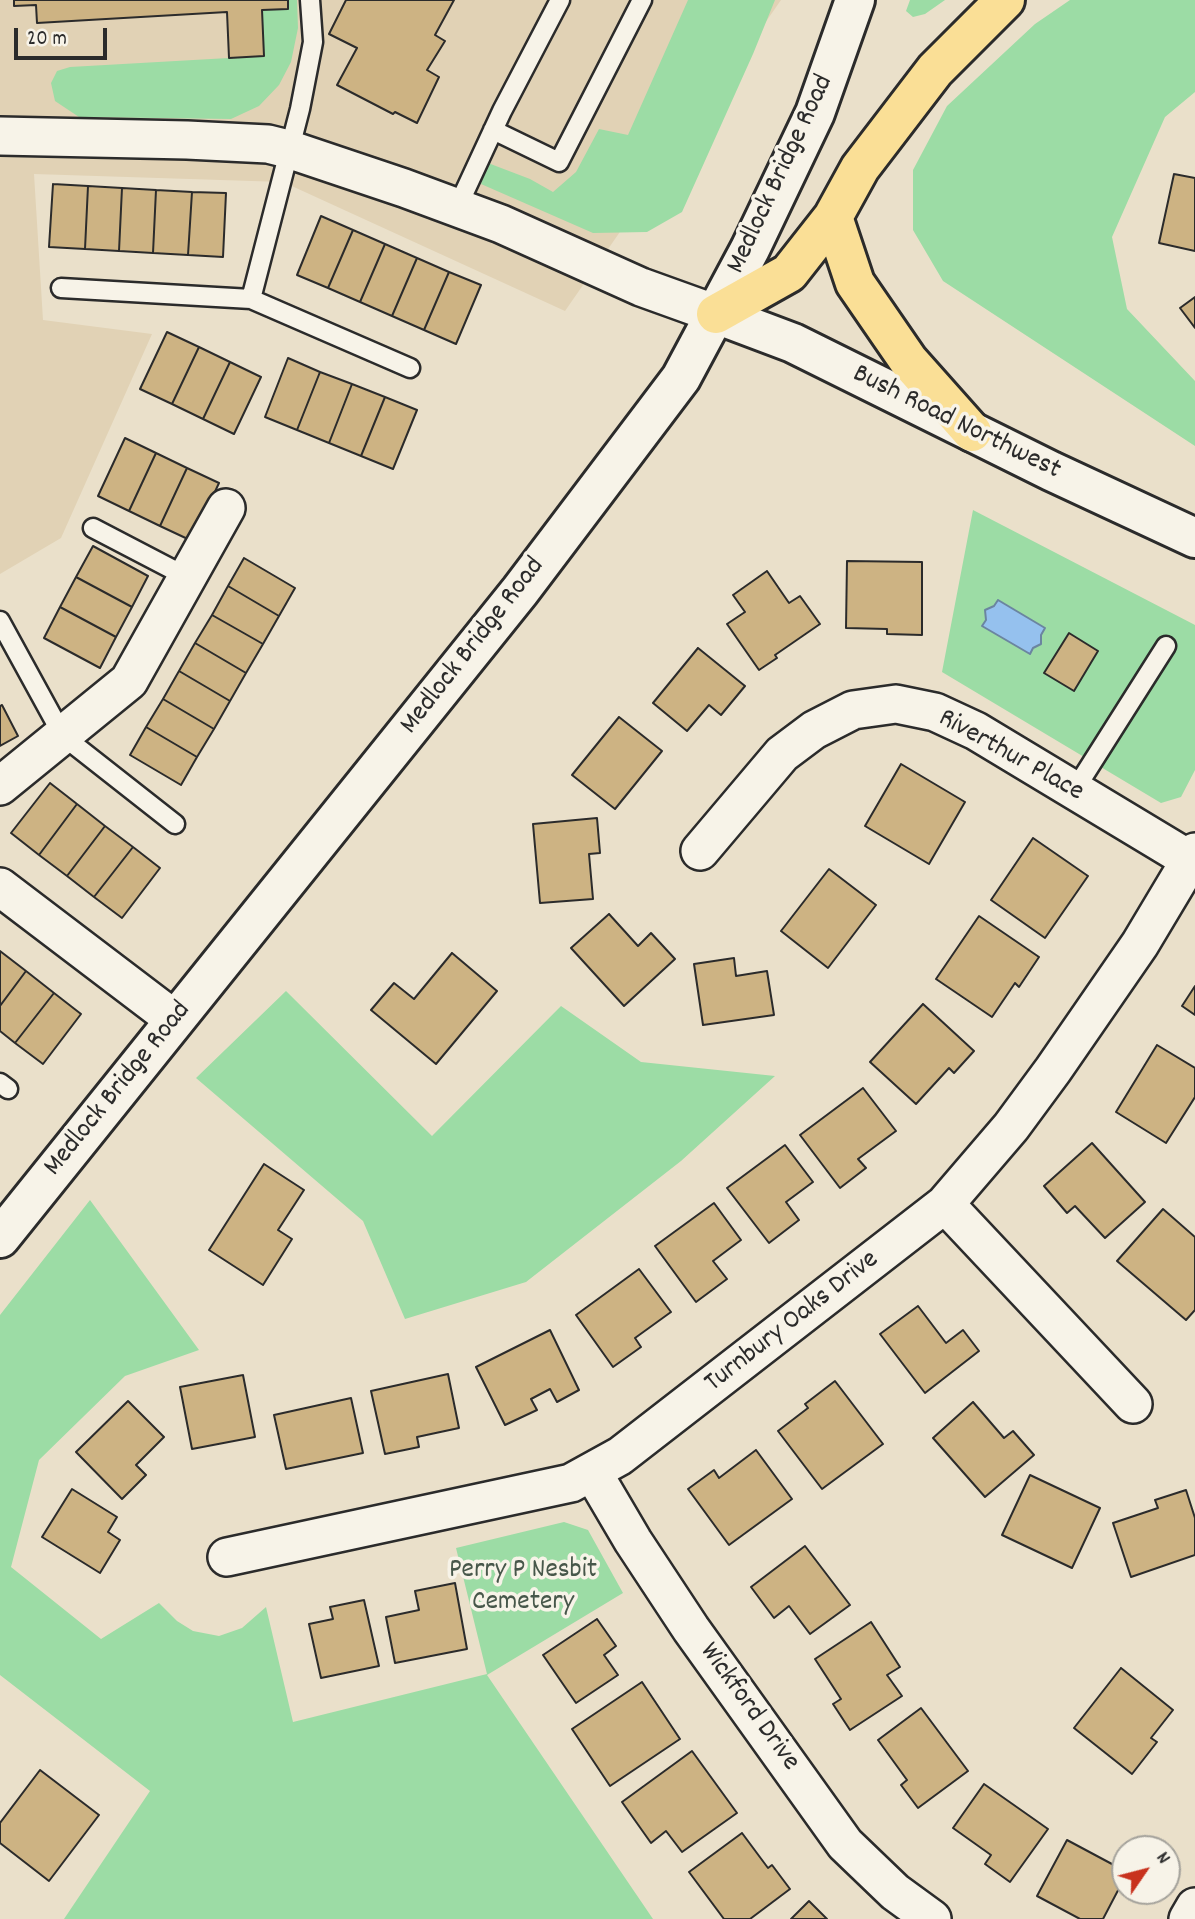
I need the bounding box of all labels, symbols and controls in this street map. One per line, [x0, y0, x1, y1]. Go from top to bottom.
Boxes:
scale bar [18, 14, 110, 58]
text: 20 m [27, 25, 67, 55]
street label: Medlock Bridge Road [721, 70, 843, 280]
street label: Bush Road Northwest [846, 359, 1066, 489]
street label: Medlock Bridge Road [394, 552, 554, 742]
street label: Riverthur Place [931, 703, 1089, 811]
street label: Medlock Bridge Road [38, 996, 200, 1184]
street label: Turnbury Oaks Drive [699, 1245, 887, 1401]
park label: Perry P Nesbit Cemetery [449, 1555, 597, 1621]
street label: Wickford Drive [690, 1637, 806, 1779]
north arrow [1111, 1835, 1181, 1905]
text: N [1148, 1847, 1176, 1870]

